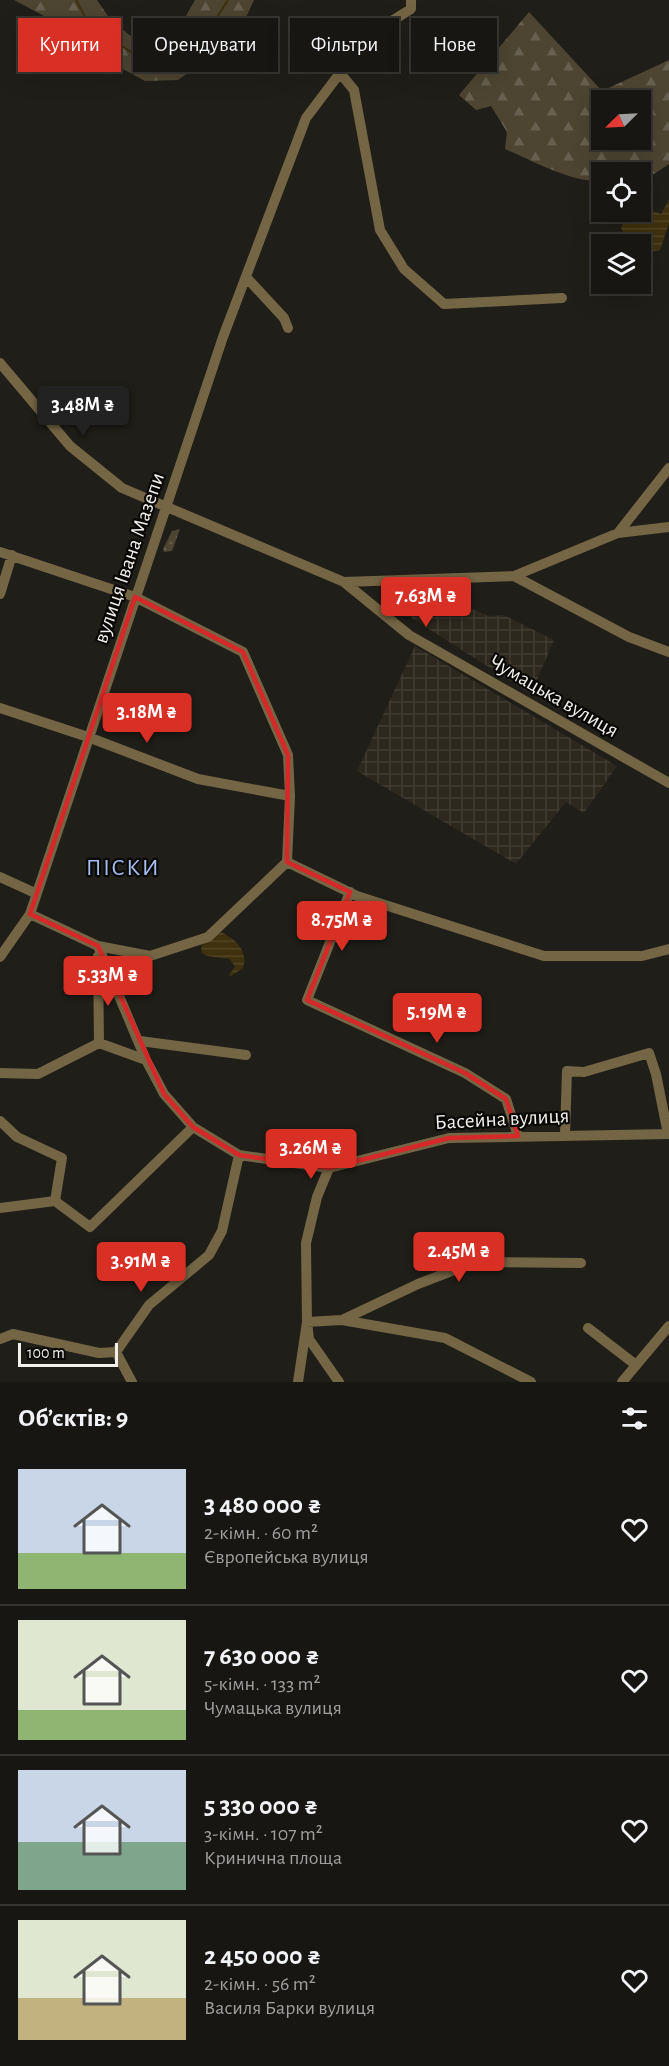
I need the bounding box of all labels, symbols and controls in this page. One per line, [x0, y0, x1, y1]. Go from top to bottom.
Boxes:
chip: Купити [18, 18, 121, 72]
chip: Орендувати [133, 18, 278, 72]
chip: Фільтри [290, 18, 399, 72]
chip: Нове [411, 18, 497, 72]
north arrow [591, 90, 651, 150]
map controls [591, 90, 651, 294]
button: locate [591, 162, 651, 222]
button: layers [591, 234, 651, 294]
pin: 3.48M ₴ [28, 386, 138, 437]
text: 3.48M ₴ [51, 395, 115, 415]
street label: вулиця Івана Мазепи [90, 470, 168, 646]
pin: 7.63M ₴ [371, 577, 481, 628]
text: 7.63M ₴ [395, 586, 457, 606]
street label: Чумацька вулиця [486, 651, 622, 741]
pin: 3.18M ₴ [92, 693, 202, 744]
text: 3.18M ₴ [117, 702, 177, 722]
district label: ПІСКИ [86, 856, 160, 880]
pin: 8.75M ₴ [287, 901, 397, 952]
text: 8.75M ₴ [311, 910, 373, 930]
pin: 5.33M ₴ [53, 956, 163, 1007]
text: 5.33M ₴ [78, 965, 138, 985]
pin: 5.19M ₴ [382, 993, 492, 1044]
text: 5.19M ₴ [407, 1002, 467, 1022]
street label: Басейна вулиця [434, 1105, 570, 1133]
pin: 3.26M ₴ [256, 1129, 366, 1180]
text: 3.26M ₴ [280, 1138, 342, 1158]
pin: 2.45M ₴ [404, 1232, 514, 1283]
text: 2.45M ₴ [427, 1241, 491, 1261]
pin: 3.91M ₴ [86, 1242, 196, 1293]
text: 3.91M ₴ [111, 1251, 171, 1271]
scale bar [18, 1340, 118, 1368]
text: 100 m [27, 1345, 65, 1361]
icon: filters [618, 1402, 651, 1435]
text: Об’єктів: 9 [18, 1405, 128, 1431]
text: 3 480 000 ₴ [204, 1492, 322, 1518]
icon: home [66, 1493, 138, 1565]
icon: heart [618, 1513, 651, 1546]
text: 2-кімн. · 60 m² [204, 1523, 318, 1543]
text: Європейська вулиця [204, 1547, 369, 1567]
text: 7 630 000 ₴ [204, 1643, 320, 1669]
icon: home [66, 1644, 138, 1716]
icon: heart [618, 1664, 651, 1697]
text: 5-кімн. · 133 m² [204, 1674, 321, 1694]
text: Чумацька вулиця [204, 1698, 342, 1718]
text: 5 330 000 ₴ [204, 1793, 319, 1819]
icon: home [66, 1794, 138, 1866]
icon: heart [618, 1814, 651, 1847]
text: 3-кімн. · 107 m² [204, 1824, 323, 1844]
text: Кринична площа [204, 1848, 342, 1868]
text: 2 450 000 ₴ [204, 1943, 322, 1969]
icon: home [66, 1944, 138, 2016]
icon: heart [618, 1964, 651, 1997]
text: 2-кімн. · 56 m² [204, 1974, 316, 1994]
text: Василя Барки вулиця [204, 1998, 375, 2018]

